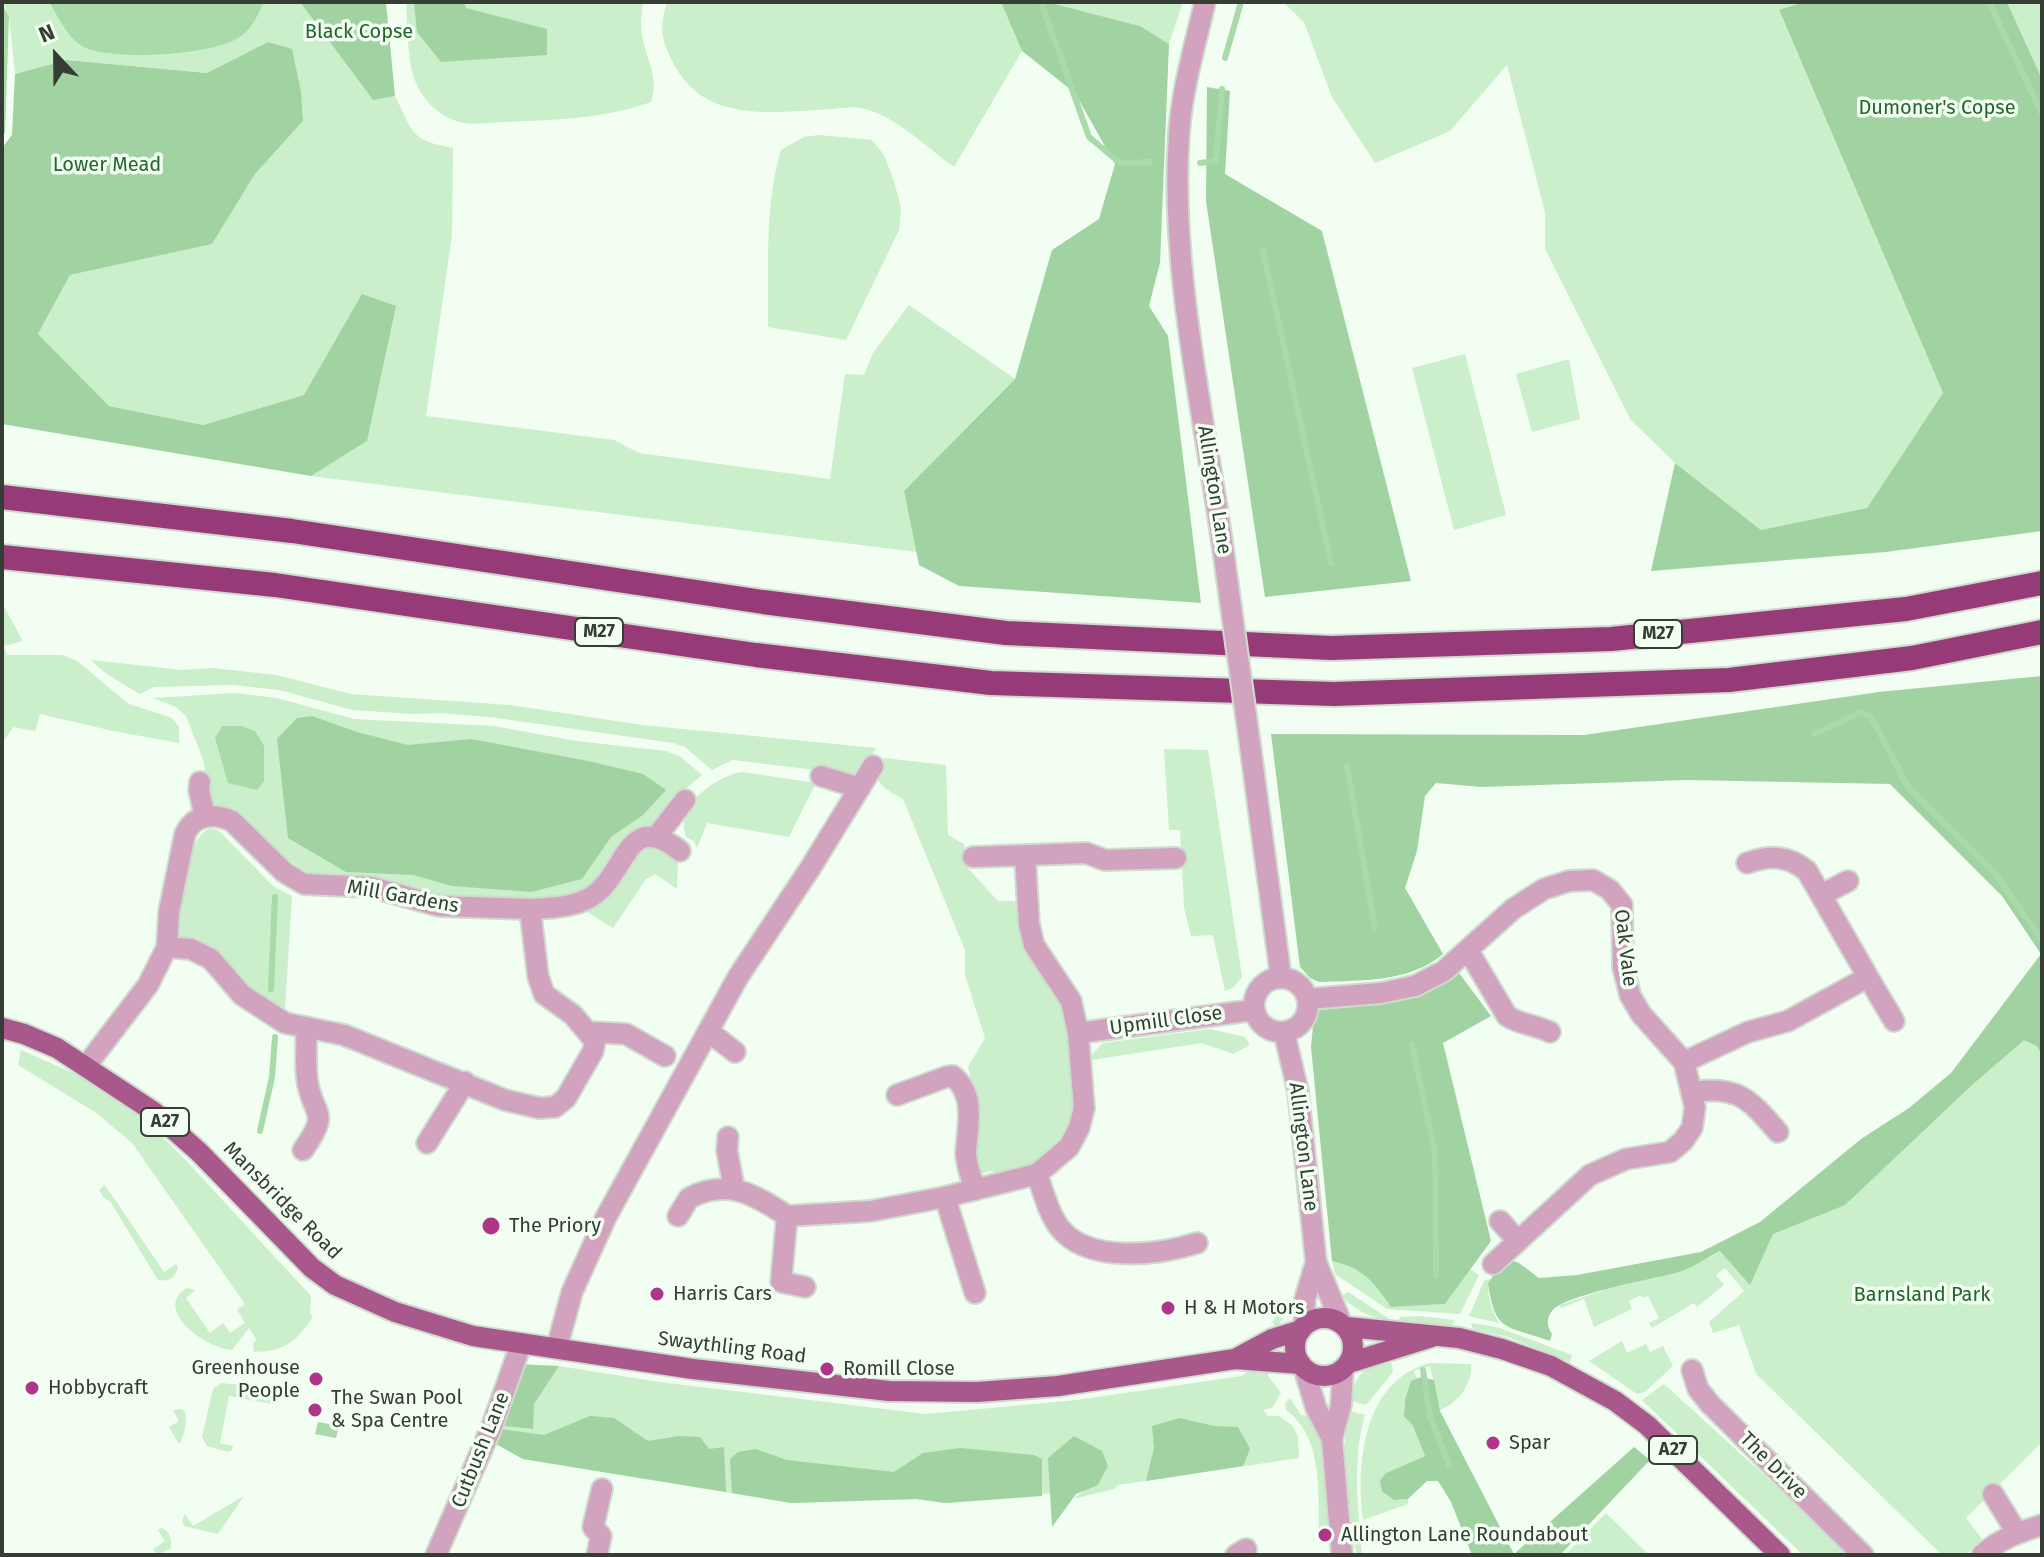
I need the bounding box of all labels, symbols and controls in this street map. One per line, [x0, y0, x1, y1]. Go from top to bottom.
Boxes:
north arrow [16, 16, 96, 96]
text: N [35, 18, 59, 49]
park label: Black Copse [305, 20, 413, 44]
park label: Dumoner's Copse [1858, 96, 2016, 120]
park label: Lower Mead [53, 153, 161, 177]
street label: Allington Lane [1192, 424, 1236, 556]
road number: M27 [575, 618, 623, 646]
road number: M27 [1634, 620, 1682, 648]
street label: Mill Gardens [345, 875, 461, 919]
street label: Oak Vale [1608, 908, 1642, 988]
street label: Upmill Close [1108, 1001, 1224, 1041]
street label: Allington Lane [1283, 1081, 1323, 1213]
road number: A27 [141, 1108, 189, 1136]
street label: Mansbridge Road [218, 1137, 346, 1265]
place label: The Priory [509, 1214, 601, 1238]
marker: The Priory [480, 1215, 502, 1237]
place label: Harris Cars [673, 1282, 772, 1306]
park label: Barnsland Park [1854, 1283, 1990, 1307]
marker: Harris Cars [648, 1285, 666, 1303]
place label: H & H Motors [1184, 1296, 1304, 1320]
marker: H & H Motors [1159, 1299, 1177, 1317]
street label: Swaythling Road [656, 1327, 808, 1369]
place label: Greenhouse People [191, 1356, 300, 1403]
place label: Romill Close [843, 1357, 955, 1381]
marker: Romill Close [818, 1360, 836, 1378]
marker: Greenhouse People [307, 1370, 325, 1388]
place label: Hobbycraft [48, 1376, 148, 1400]
marker: Hobbycraft [23, 1379, 41, 1397]
place label: The Swan Pool & Spa Centre [331, 1386, 462, 1433]
street label: Cutbush Lane [447, 1389, 515, 1511]
marker: The Swan Pool & Spa Centre [306, 1401, 324, 1419]
street label: The Drive [1734, 1427, 1812, 1505]
place label: Spar [1509, 1431, 1550, 1455]
marker: Spar [1484, 1434, 1502, 1452]
road number: A27 [1649, 1436, 1697, 1464]
place label: Allington Lane Roundabout [1341, 1523, 1588, 1547]
marker: Allington Lane Roundabout [1316, 1526, 1334, 1544]

